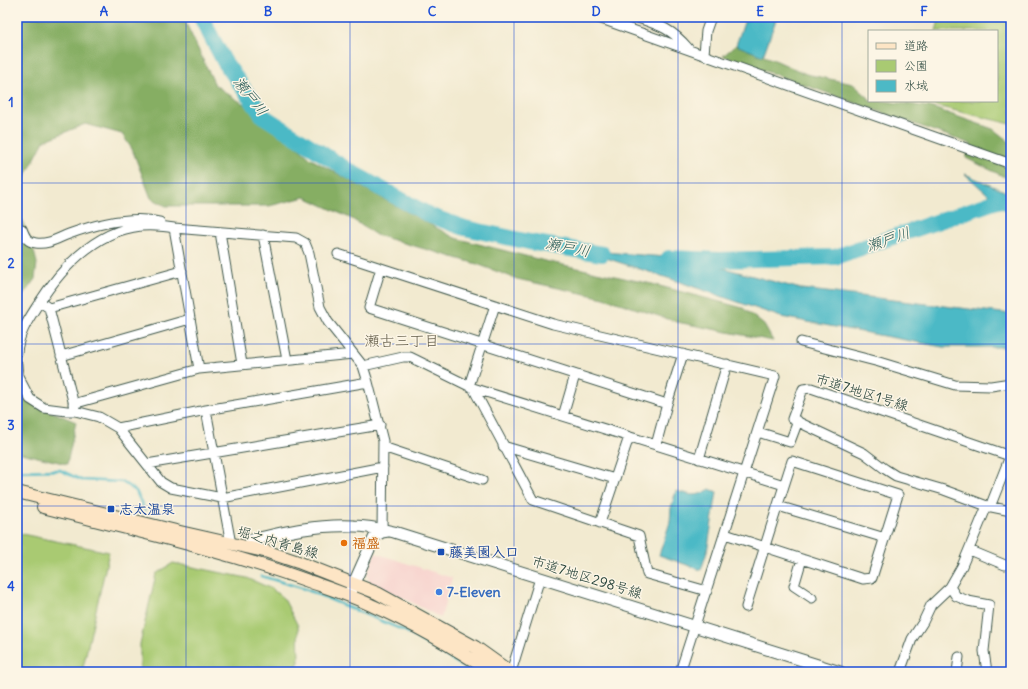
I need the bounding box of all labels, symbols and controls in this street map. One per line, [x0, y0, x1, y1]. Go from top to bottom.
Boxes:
text: A [100, 3, 109, 20]
text: B [264, 3, 273, 20]
text: C [428, 3, 437, 20]
text: D [591, 3, 601, 20]
text: E [756, 3, 764, 20]
text: F [920, 3, 928, 20]
legend [868, 30, 998, 102]
text: 道路 [904, 38, 928, 53]
text: 公園 [904, 58, 928, 73]
water label: 瀬戸川 [230, 72, 272, 120]
text: 水域 [904, 78, 928, 93]
text: 1 [8, 94, 14, 111]
water label: 瀬戸川 [864, 223, 912, 255]
water label: 瀬戸川 [544, 233, 592, 261]
text: 2 [7, 255, 15, 272]
district label: 瀬古三丁目 [364, 331, 440, 350]
street label: 市道7地区1号線 [813, 369, 911, 415]
text: 3 [7, 417, 15, 434]
place label: 志太温泉 [119, 500, 175, 518]
marker: 志太温泉 [106, 504, 116, 514]
street label: 堀之内青島線 [235, 522, 321, 562]
place label: 福盛 [352, 534, 380, 552]
marker: 福盛 [339, 538, 349, 548]
place label: 藤美園入口 [449, 543, 519, 561]
marker: 藤美園入口 [436, 547, 446, 557]
street label: 市道7地区298号線 [530, 552, 644, 602]
text: 4 [7, 578, 15, 595]
place label: 7-Eleven [447, 583, 501, 601]
marker: 7-Eleven [434, 587, 444, 597]

